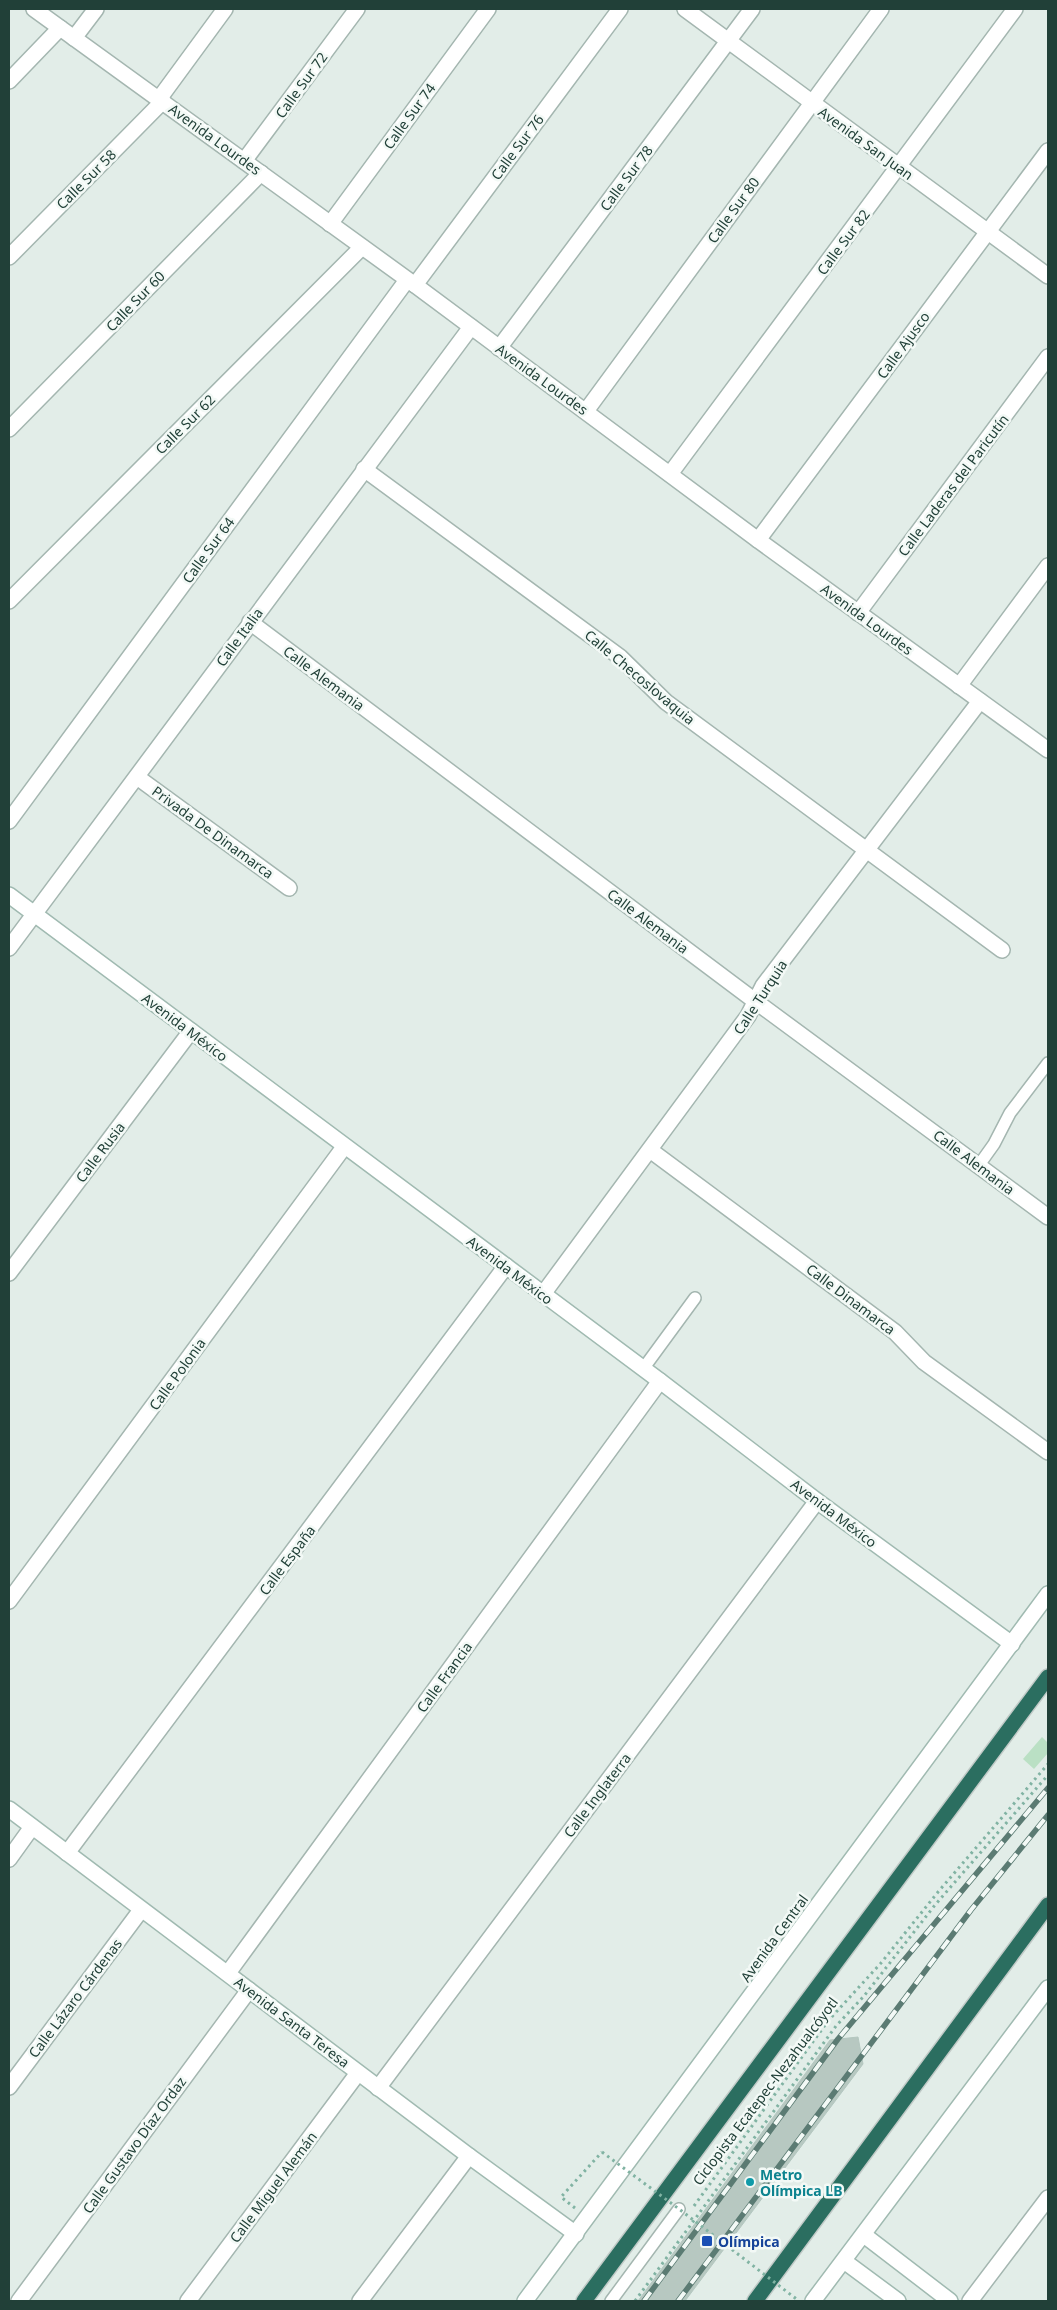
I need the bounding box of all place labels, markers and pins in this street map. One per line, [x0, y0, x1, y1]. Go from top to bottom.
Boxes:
place label: Metro Olímpica LB [760, 2165, 843, 2200]
marker: Metro Olímpica LB [744, 2176, 756, 2188]
place label: Olímpica [718, 2232, 780, 2251]
marker: Olímpica [700, 2234, 714, 2248]

